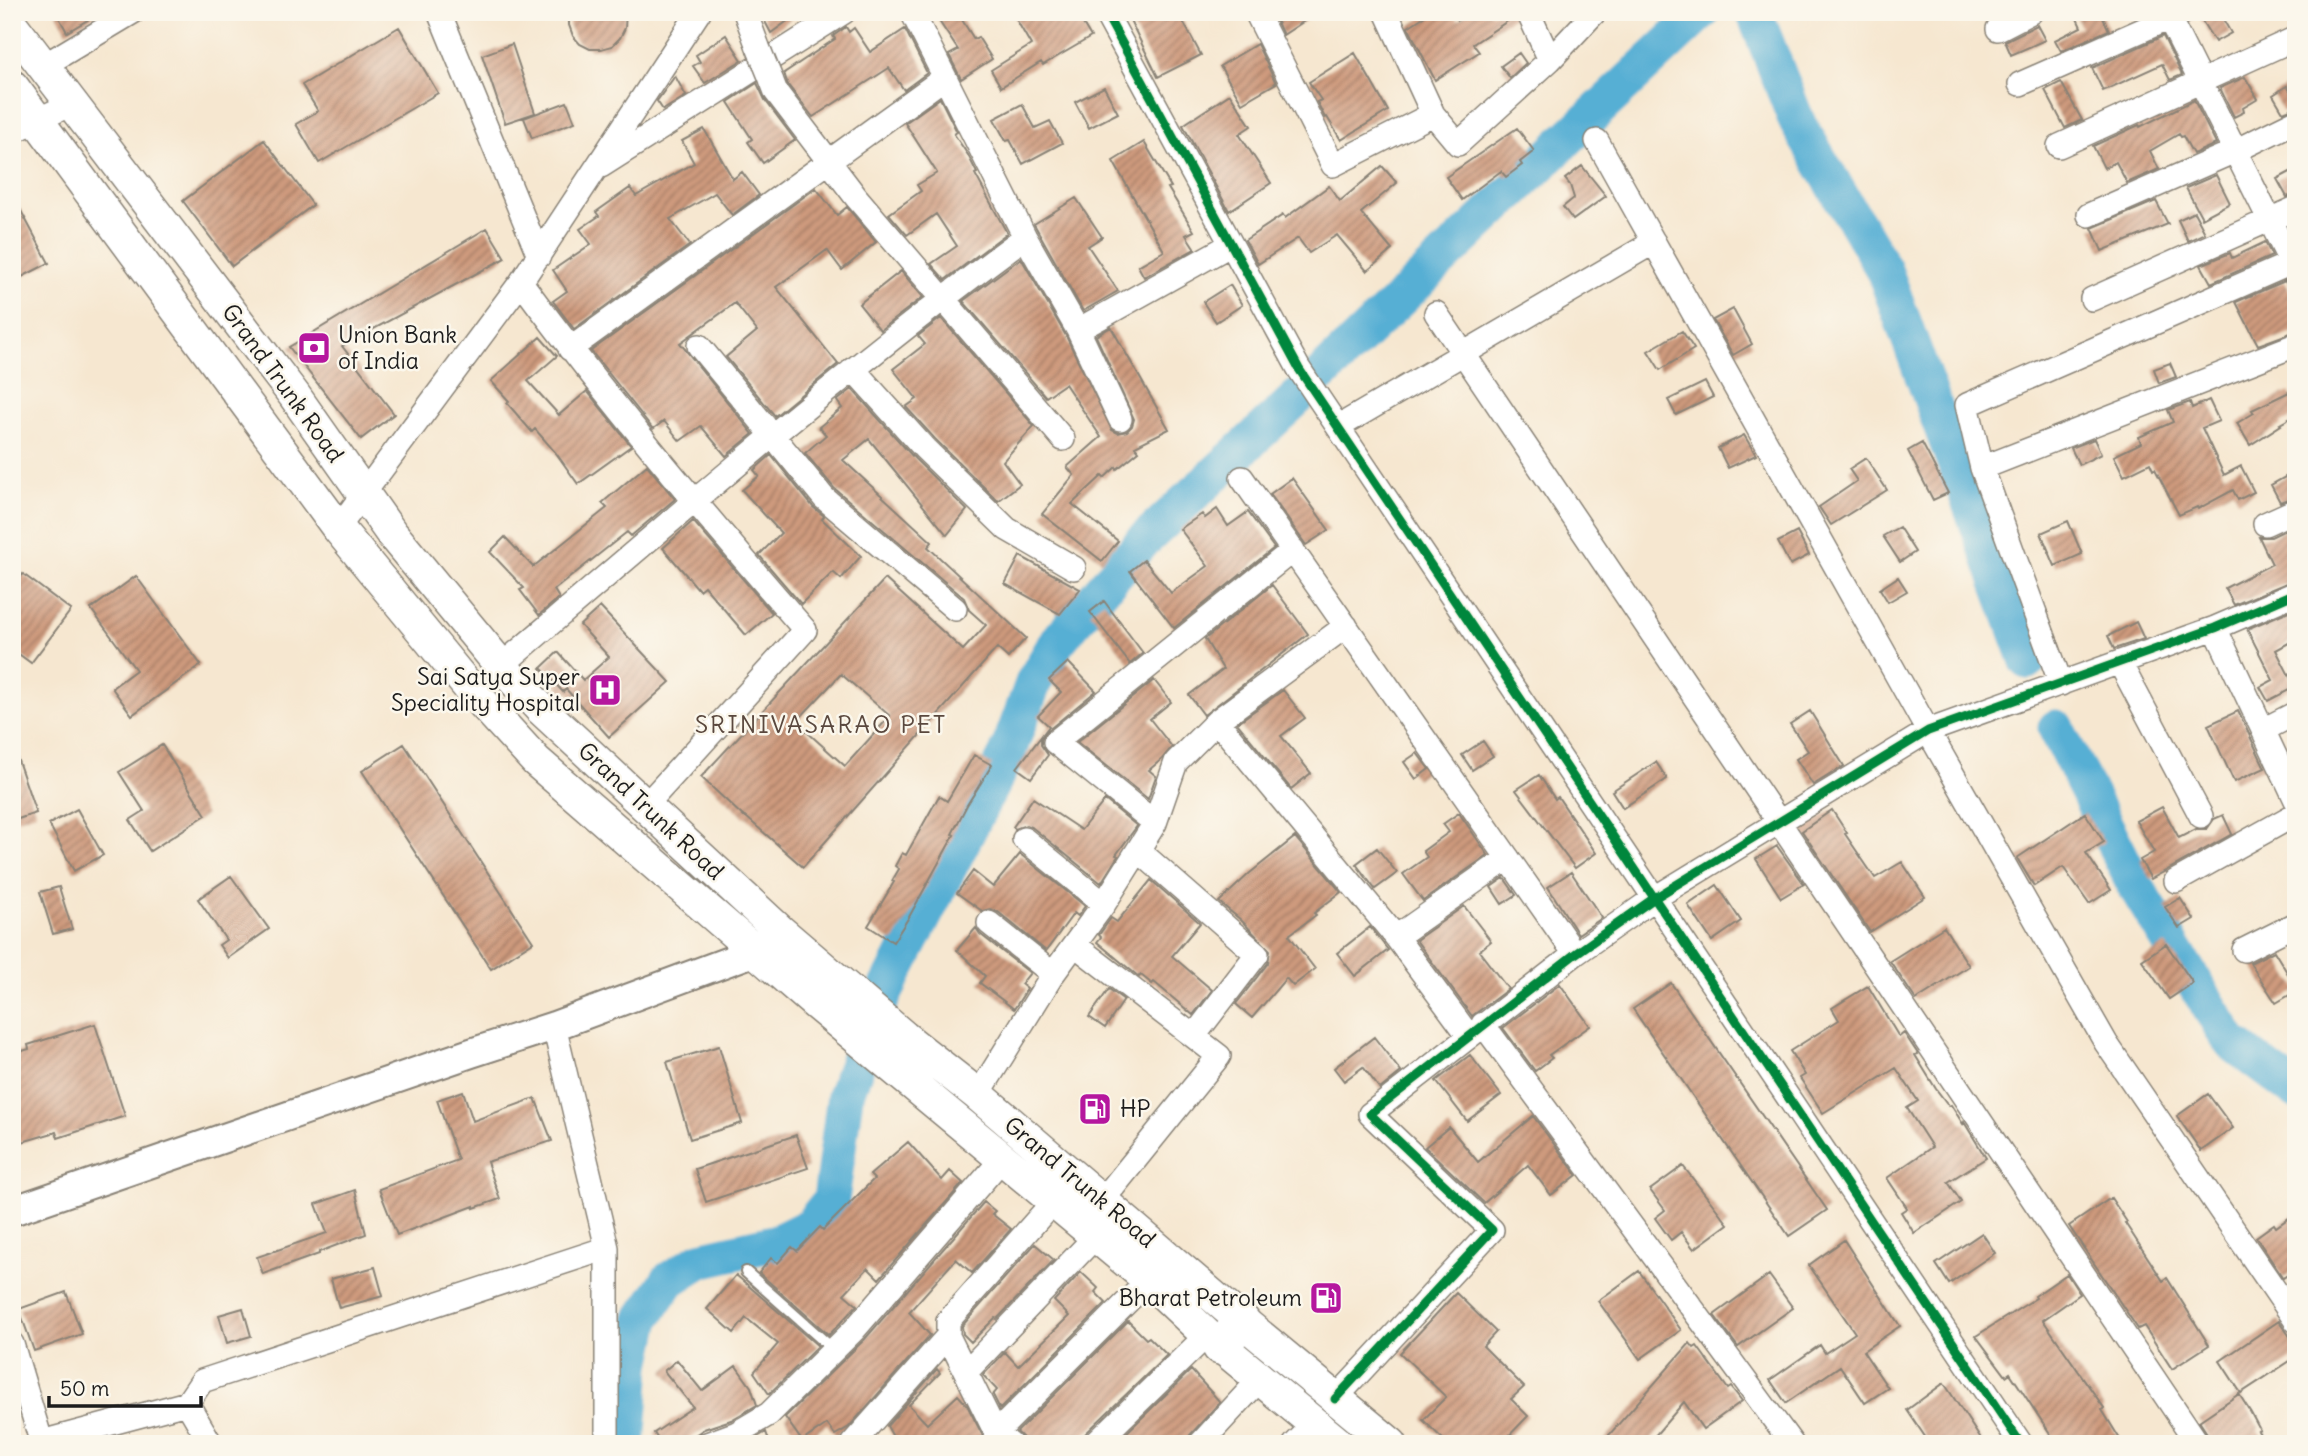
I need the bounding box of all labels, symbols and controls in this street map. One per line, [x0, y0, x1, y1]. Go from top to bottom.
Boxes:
street label: Grand Trunk Road [216, 298, 351, 468]
place label: Union Bank of India [338, 320, 457, 375]
bank icon: Union Bank of India [295, 329, 333, 367]
place label: Sai Satya Super Speciality Hospital [391, 662, 581, 717]
hospital icon: Sai Satya Super Speciality Hospital [586, 671, 624, 709]
district label: SRINIVASARAO PET [695, 709, 947, 739]
street label: Grand Trunk Road [572, 736, 730, 886]
fuel station icon: HP [1076, 1090, 1114, 1128]
place label: HP [1120, 1094, 1151, 1123]
street label: Grand Trunk Road [999, 1110, 1162, 1253]
fuel station icon: Bharat Petroleum [1307, 1279, 1345, 1317]
place label: Bharat Petroleum [1119, 1283, 1302, 1312]
scale bar [49, 1365, 201, 1409]
text: 50 m [60, 1375, 109, 1402]

